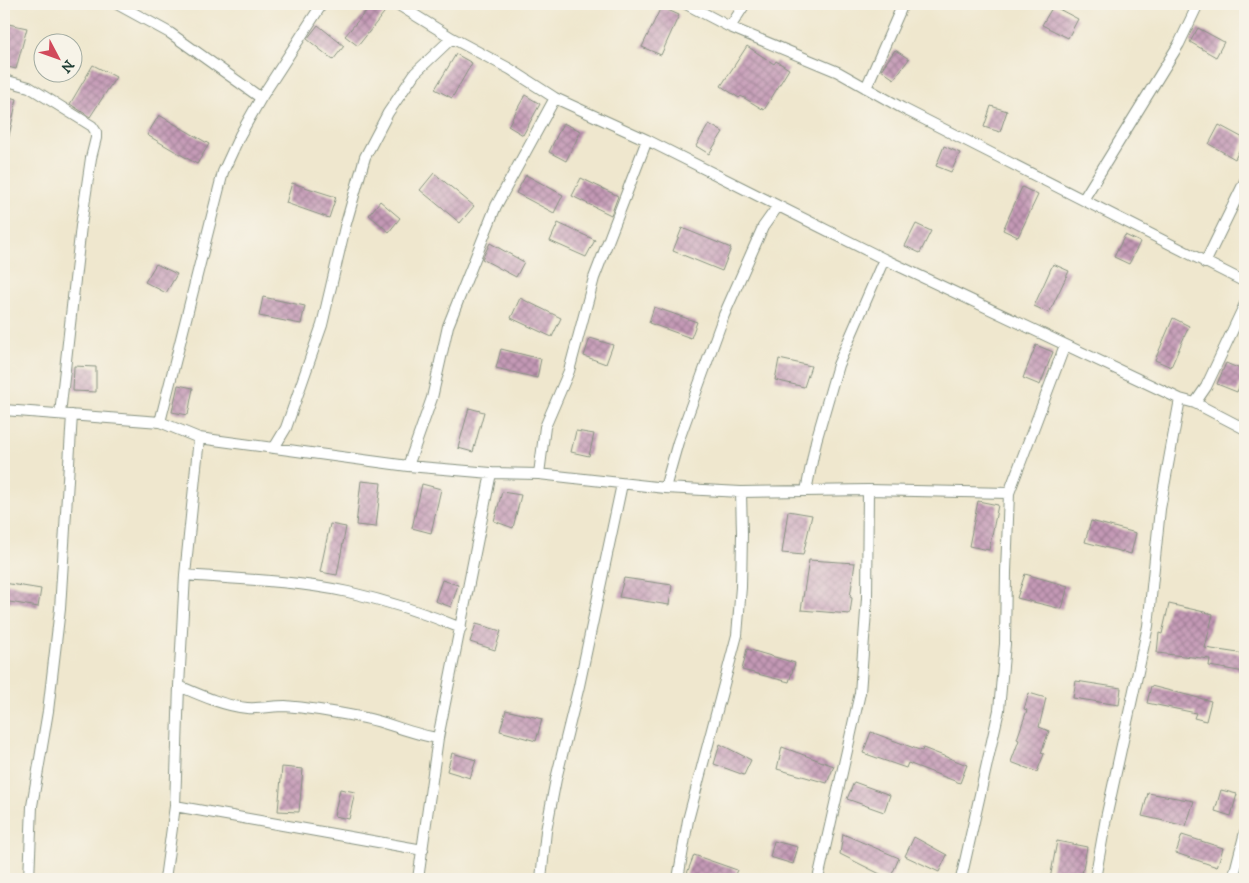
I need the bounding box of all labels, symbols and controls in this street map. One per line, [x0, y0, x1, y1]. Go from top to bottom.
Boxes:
north arrow [32, 32, 82, 82]
text: N [56, 56, 78, 76]

